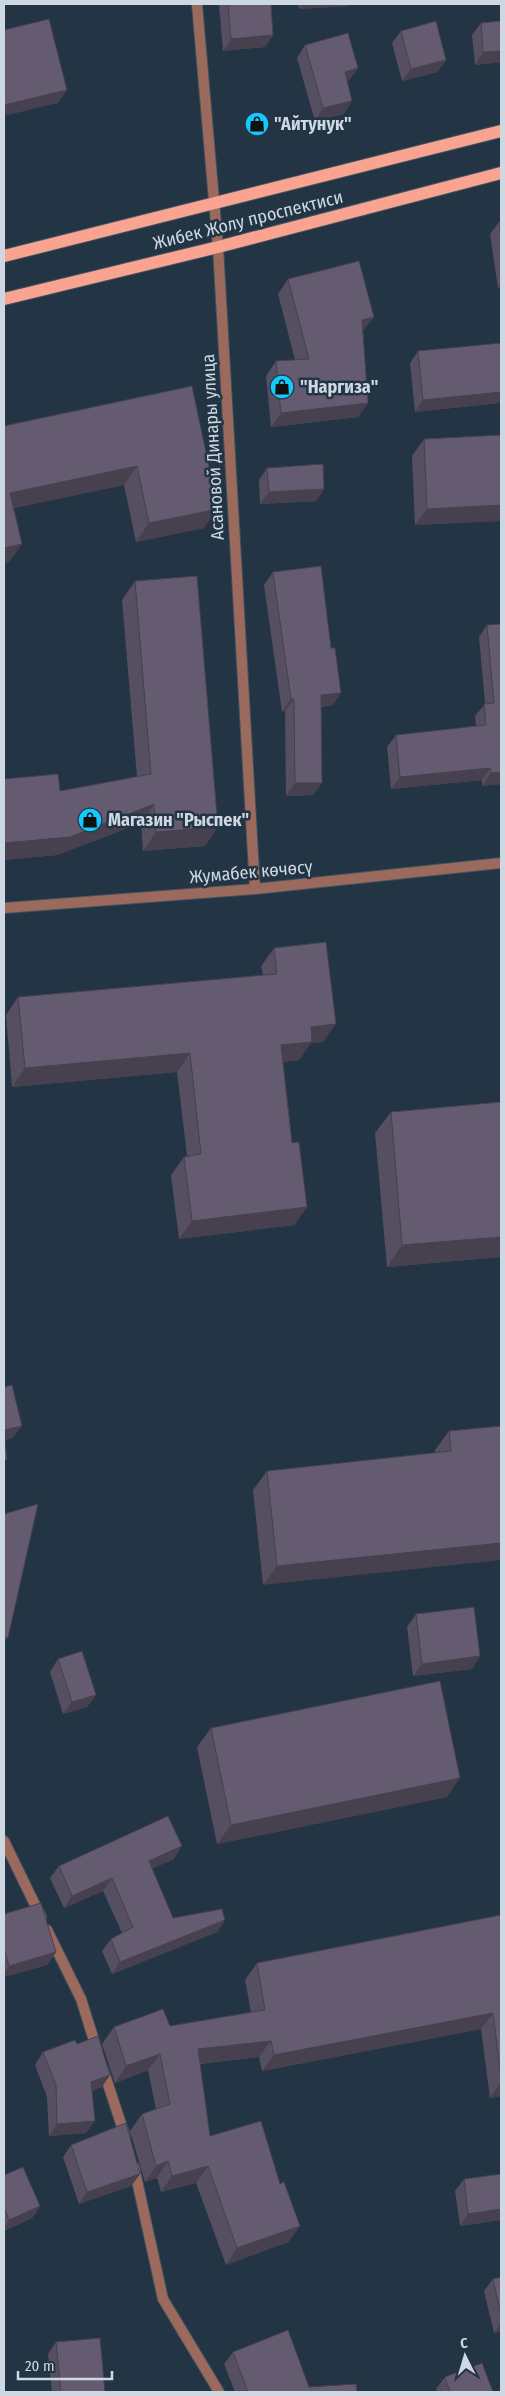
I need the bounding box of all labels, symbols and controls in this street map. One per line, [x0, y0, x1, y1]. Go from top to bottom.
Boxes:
shop icon: "Айтунук" [244, 111, 270, 137]
place label: "Айтунук" [274, 113, 352, 135]
street label: Жибек Жолу проспектиси [151, 186, 345, 254]
street label: Асановой Динары улица [197, 353, 229, 541]
shop icon: "Наргиза" [269, 374, 295, 400]
place label: "Наргиза" [300, 376, 378, 398]
shop icon: Магазин "Рыспек" [77, 807, 103, 833]
place label: Магазин "Рыспек" [108, 809, 249, 831]
street label: Жумабек көчөсү [188, 856, 314, 888]
north arrow [440, 2331, 490, 2381]
text: С [460, 2335, 469, 2352]
scale bar [18, 2348, 111, 2380]
text: 20 m [25, 2357, 55, 2375]

